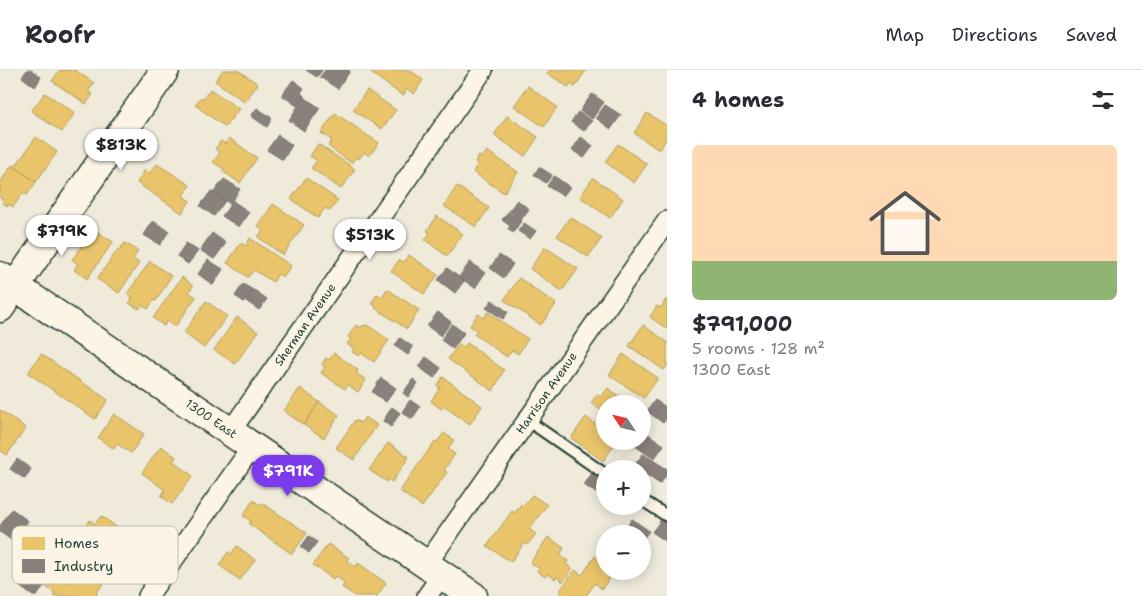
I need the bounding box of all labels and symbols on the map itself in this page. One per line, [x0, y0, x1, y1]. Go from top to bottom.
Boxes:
pin: $813K [86, 128, 156, 171]
pin: $719K [27, 214, 97, 257]
pin: $513K [335, 218, 405, 261]
street label: Sherman Avenue [271, 280, 340, 369]
street label: Harrison Avenue [512, 349, 581, 437]
north arrow [596, 395, 651, 450]
street label: 1300 East [182, 396, 240, 442]
pin: $791K [253, 454, 323, 497]
legend [12, 526, 178, 584]
text: Homes [54, 534, 99, 552]
text: Industry [54, 557, 113, 575]

